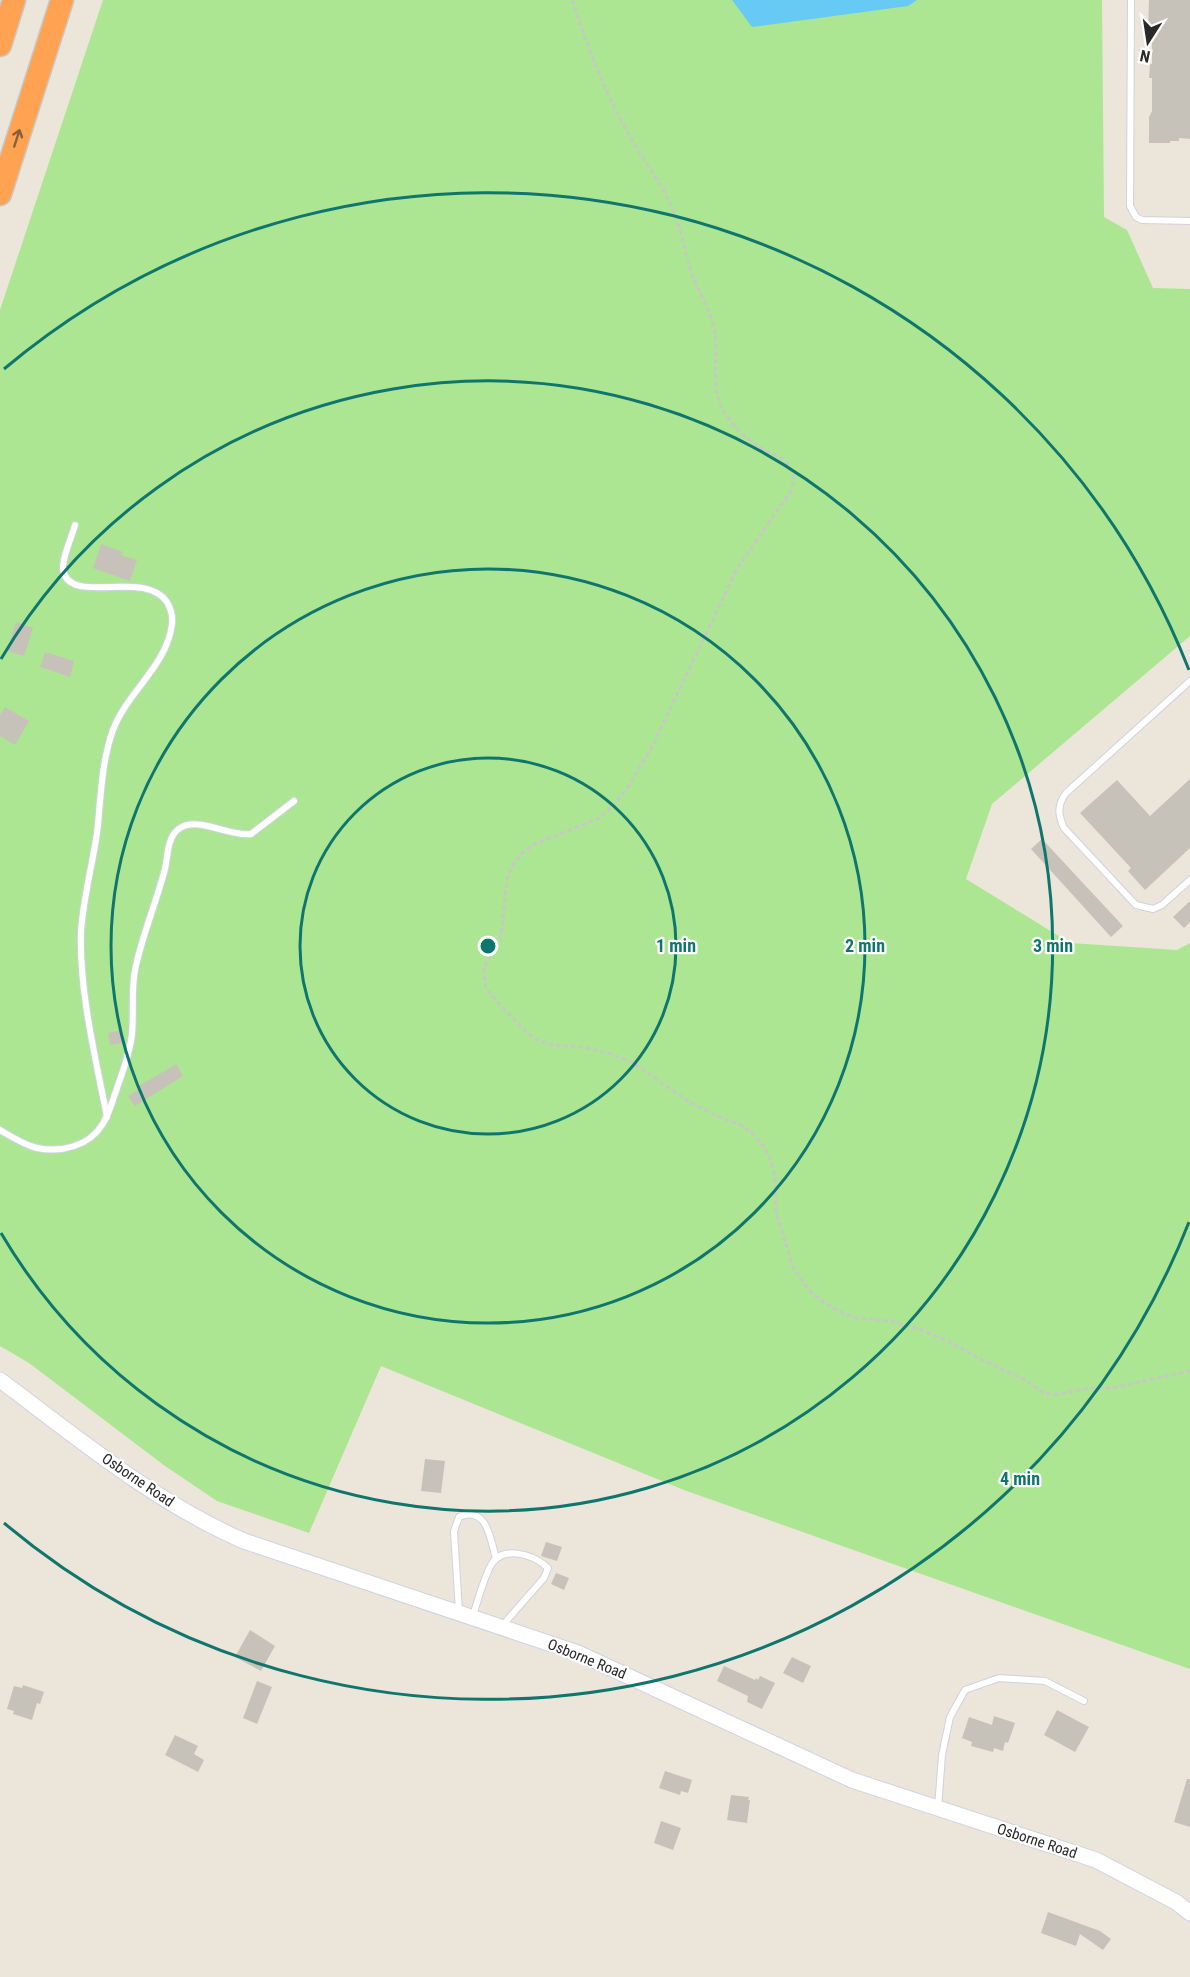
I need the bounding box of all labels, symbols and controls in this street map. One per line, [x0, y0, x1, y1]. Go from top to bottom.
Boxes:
north arrow [1118, 12, 1178, 72]
text: N [1138, 46, 1152, 66]
one-way arrow [13, 129, 24, 148]
text: 1 min [656, 935, 696, 956]
text: 2 min [845, 935, 885, 956]
text: 3 min [1033, 935, 1073, 956]
centre of rings [478, 936, 498, 956]
street label: Osborne Road [98, 1449, 178, 1511]
text: 4 min [1000, 1468, 1040, 1489]
street label: Osborne Road [545, 1635, 629, 1683]
street label: Osborne Road [995, 1820, 1079, 1862]

